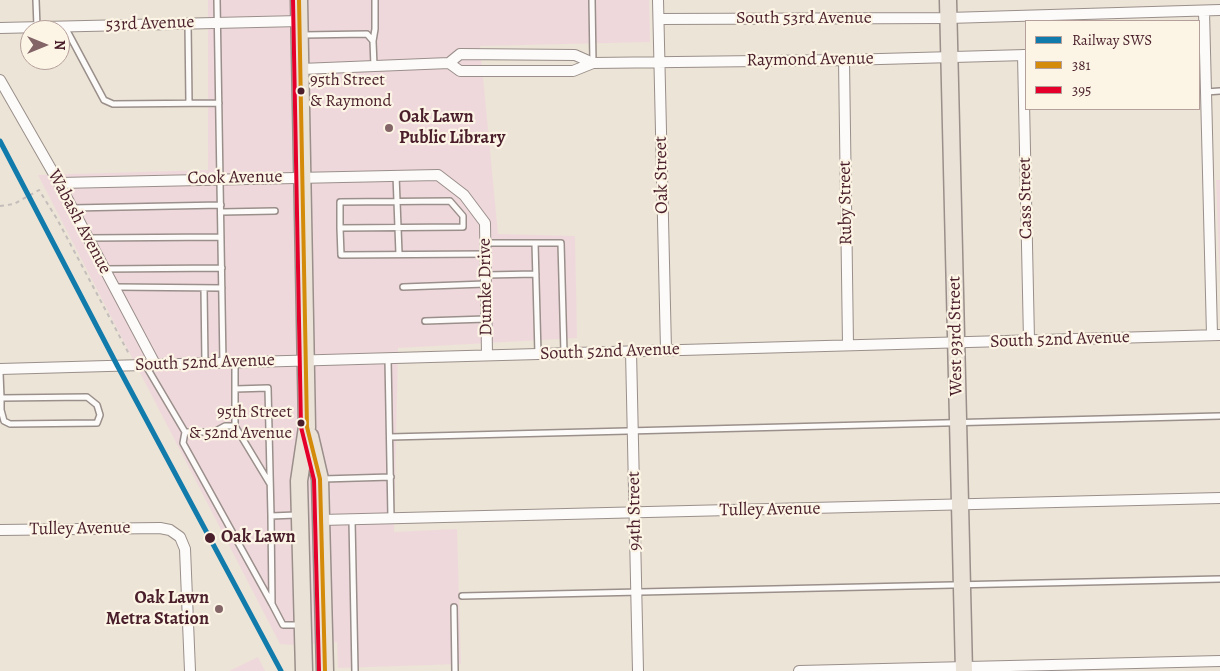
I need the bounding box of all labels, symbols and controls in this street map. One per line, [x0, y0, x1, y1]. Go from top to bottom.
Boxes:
street label: South 53rd Avenue [736, 8, 872, 30]
street label: 53rd Avenue [105, 12, 195, 36]
north arrow [20, 20, 70, 70]
legend [1025, 20, 1200, 110]
text: Railway SWS [1072, 30, 1152, 50]
text: N [50, 40, 69, 50]
street label: Raymond Avenue [746, 48, 874, 72]
text: 381 [1072, 55, 1091, 75]
place label: 95th Street & Raymond [310, 71, 392, 111]
text: 395 [1072, 80, 1092, 100]
marker: 95th Street & Raymond [296, 86, 306, 96]
place label: Oak Lawn Public Library [399, 107, 505, 150]
marker: Oak Lawn Public Library [383, 122, 395, 134]
street label: Oak Street [651, 136, 673, 214]
street label: Cass Street [1014, 157, 1038, 239]
street label: Ruby Street [834, 160, 858, 246]
street label: Wabash Avenue [42, 166, 116, 278]
street label: Cook Avenue [187, 166, 283, 190]
street label: Dumke Drive [474, 238, 498, 336]
street label: West 93rd Street [944, 276, 968, 396]
street label: South 52nd Avenue [990, 327, 1130, 353]
street label: South 52nd Avenue [540, 339, 680, 365]
street label: South 52nd Avenue [135, 350, 275, 376]
place label: 95th Street & 52nd Avenue [189, 403, 292, 443]
marker: 95th Street & 52nd Avenue [296, 418, 306, 428]
street label: 94th Street [624, 471, 646, 551]
street label: Tulley Avenue [719, 498, 821, 522]
street label: Tulley Avenue [29, 517, 131, 541]
place label: Oak Lawn [221, 527, 296, 549]
marker: Oak Lawn [203, 531, 217, 545]
place label: Oak Lawn Metra Station [106, 588, 209, 630]
marker: Oak Lawn Metra Station [213, 603, 225, 615]

